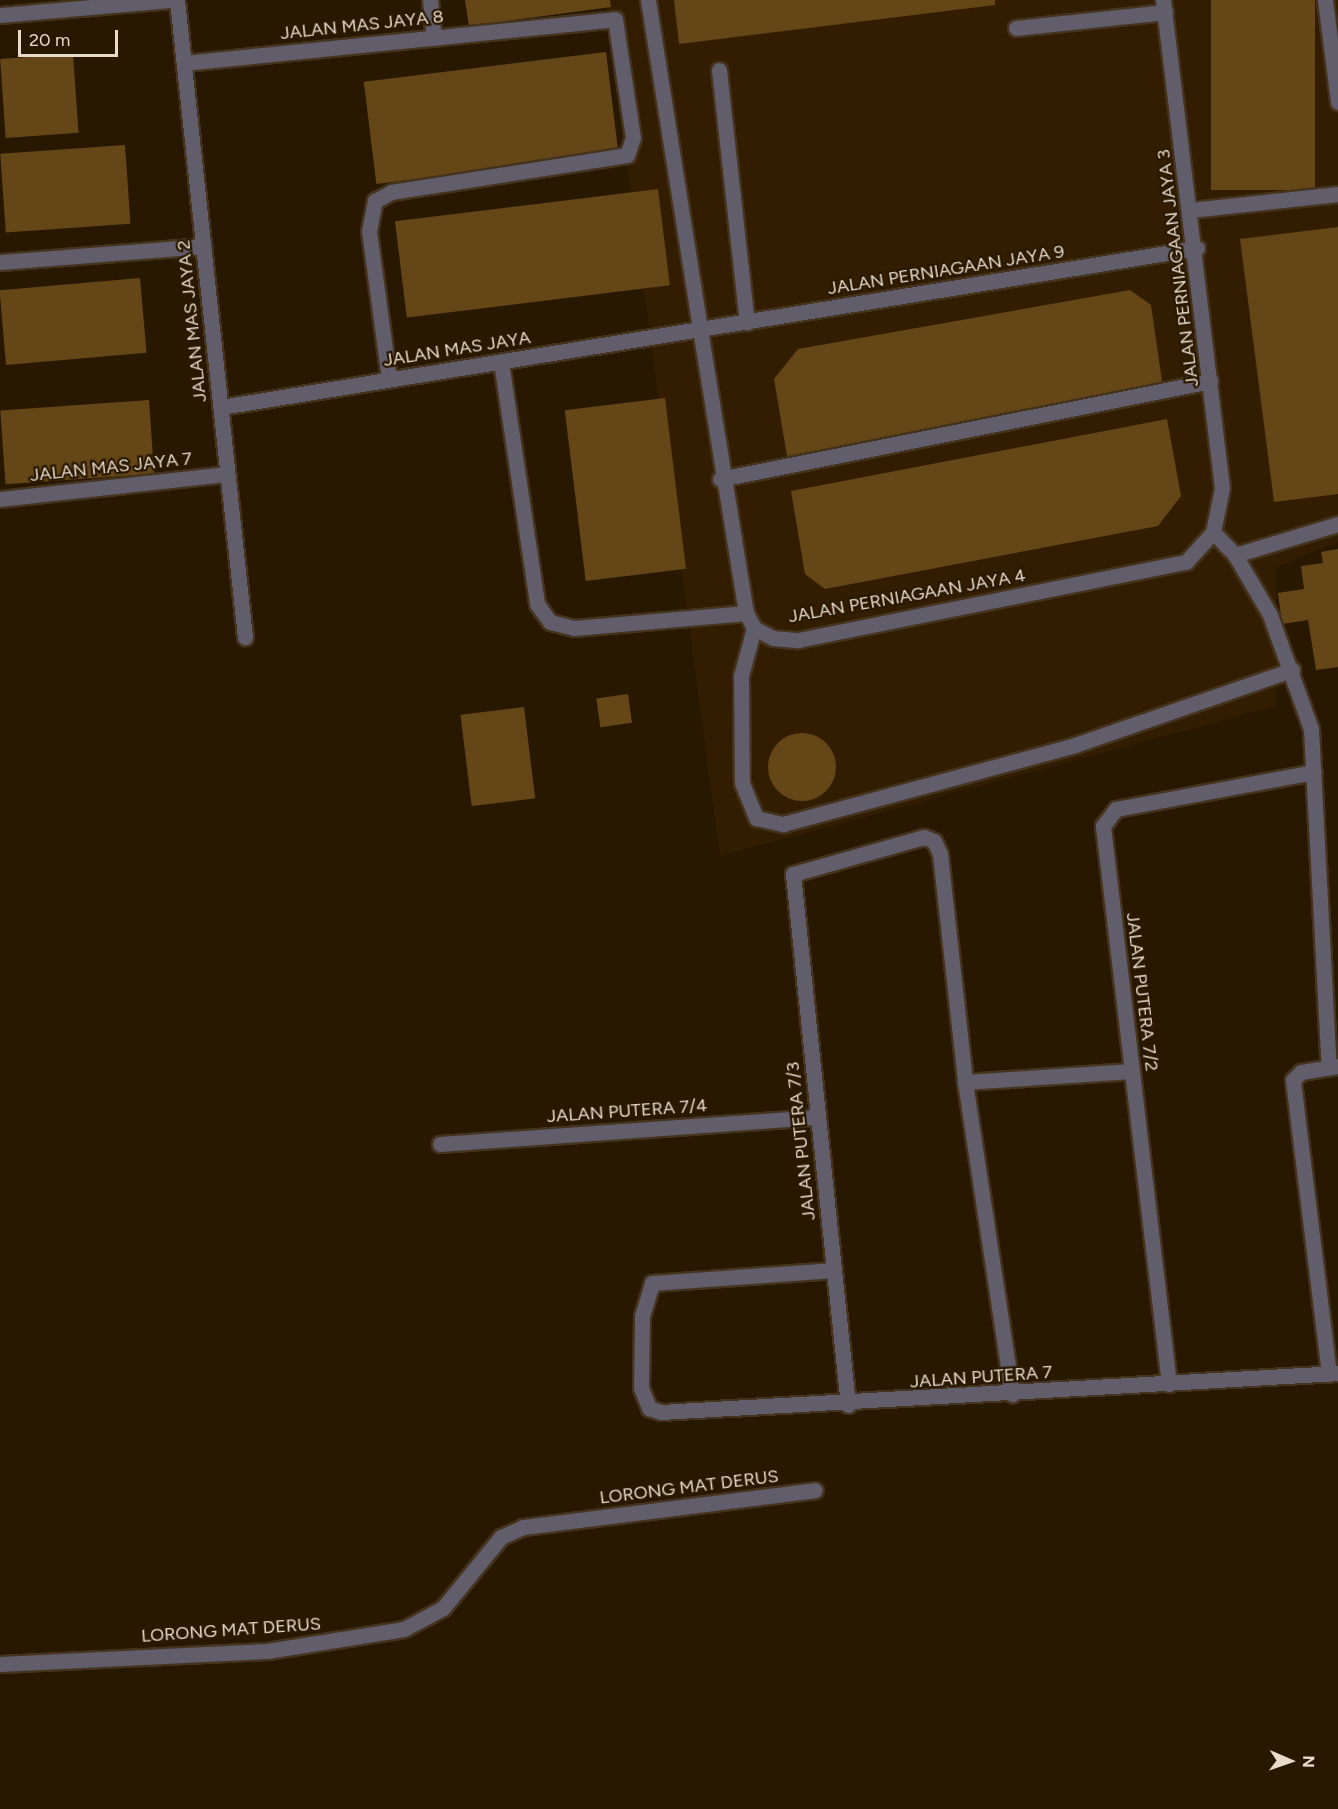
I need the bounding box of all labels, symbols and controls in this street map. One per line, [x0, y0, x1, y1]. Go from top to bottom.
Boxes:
street label: JALAN MAS JAYA 8 [279, 6, 445, 44]
scale bar [21, 18, 122, 56]
text: 20 m [29, 29, 70, 51]
street label: JALAN PERNIAGAAN JAYA 3 [1153, 148, 1203, 388]
street label: JALAN MAS JAYA 2 [173, 239, 211, 403]
street label: JALAN PERNIAGAAN JAYA 9 [826, 241, 1066, 299]
street label: JALAN MAS JAYA [382, 327, 532, 371]
street label: JALAN MAS JAYA 7 [29, 448, 193, 486]
street label: JALAN PERNIAGAAN JAYA 4 [787, 564, 1027, 628]
street label: JALAN PUTERA 7/2 [1122, 911, 1162, 1073]
street label: JALAN PUTERA 7/3 [782, 1061, 820, 1221]
street label: JALAN PUTERA 7/4 [546, 1095, 708, 1127]
street label: JALAN PUTERA 7 [909, 1361, 1053, 1393]
street label: LORONG MAT DERUS [598, 1465, 780, 1509]
street label: LORONG MAT DERUS [140, 1613, 322, 1647]
north arrow [1260, 1731, 1320, 1791]
text: N [1299, 1755, 1318, 1768]

